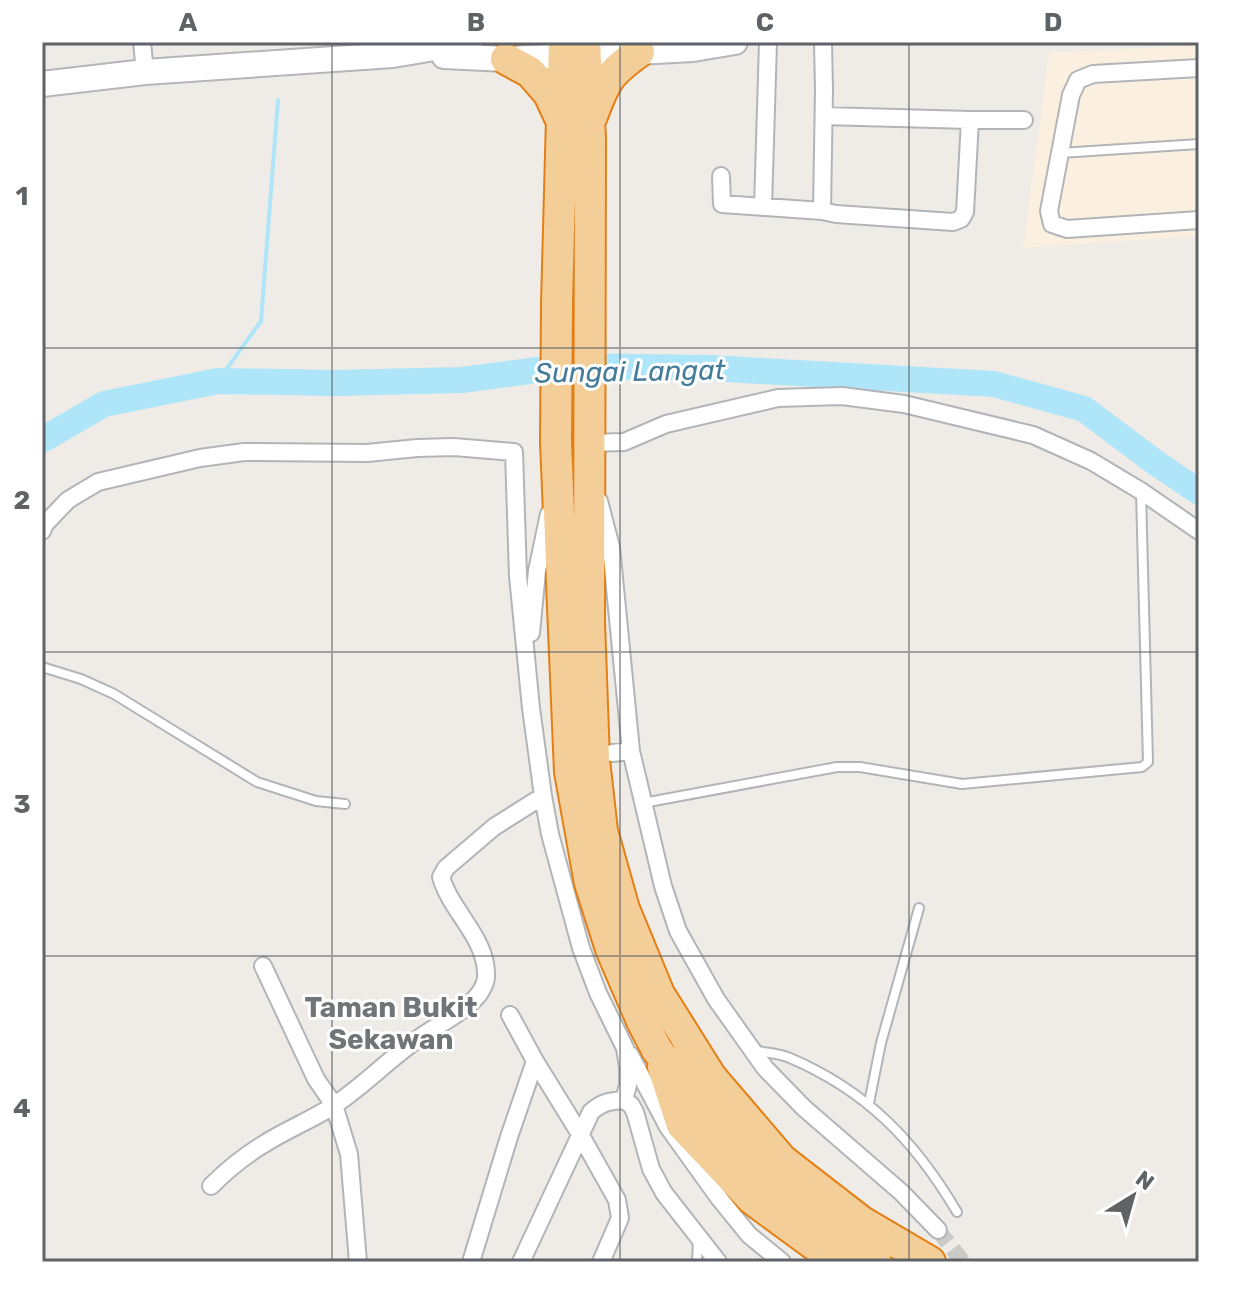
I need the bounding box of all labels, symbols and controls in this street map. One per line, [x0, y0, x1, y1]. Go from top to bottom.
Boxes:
text: A [179, 7, 198, 38]
text: B [467, 7, 485, 38]
text: C [756, 7, 774, 38]
text: D [1044, 7, 1062, 38]
text: 1 [16, 181, 28, 212]
water label: Sungai Langat [534, 353, 727, 390]
text: 2 [14, 485, 30, 516]
text: 3 [13, 789, 31, 820]
district label: Taman Bukit Sekawan [305, 991, 477, 1056]
text: 4 [13, 1093, 31, 1124]
north arrow [1093, 1156, 1173, 1236]
text: N [1130, 1165, 1159, 1196]

